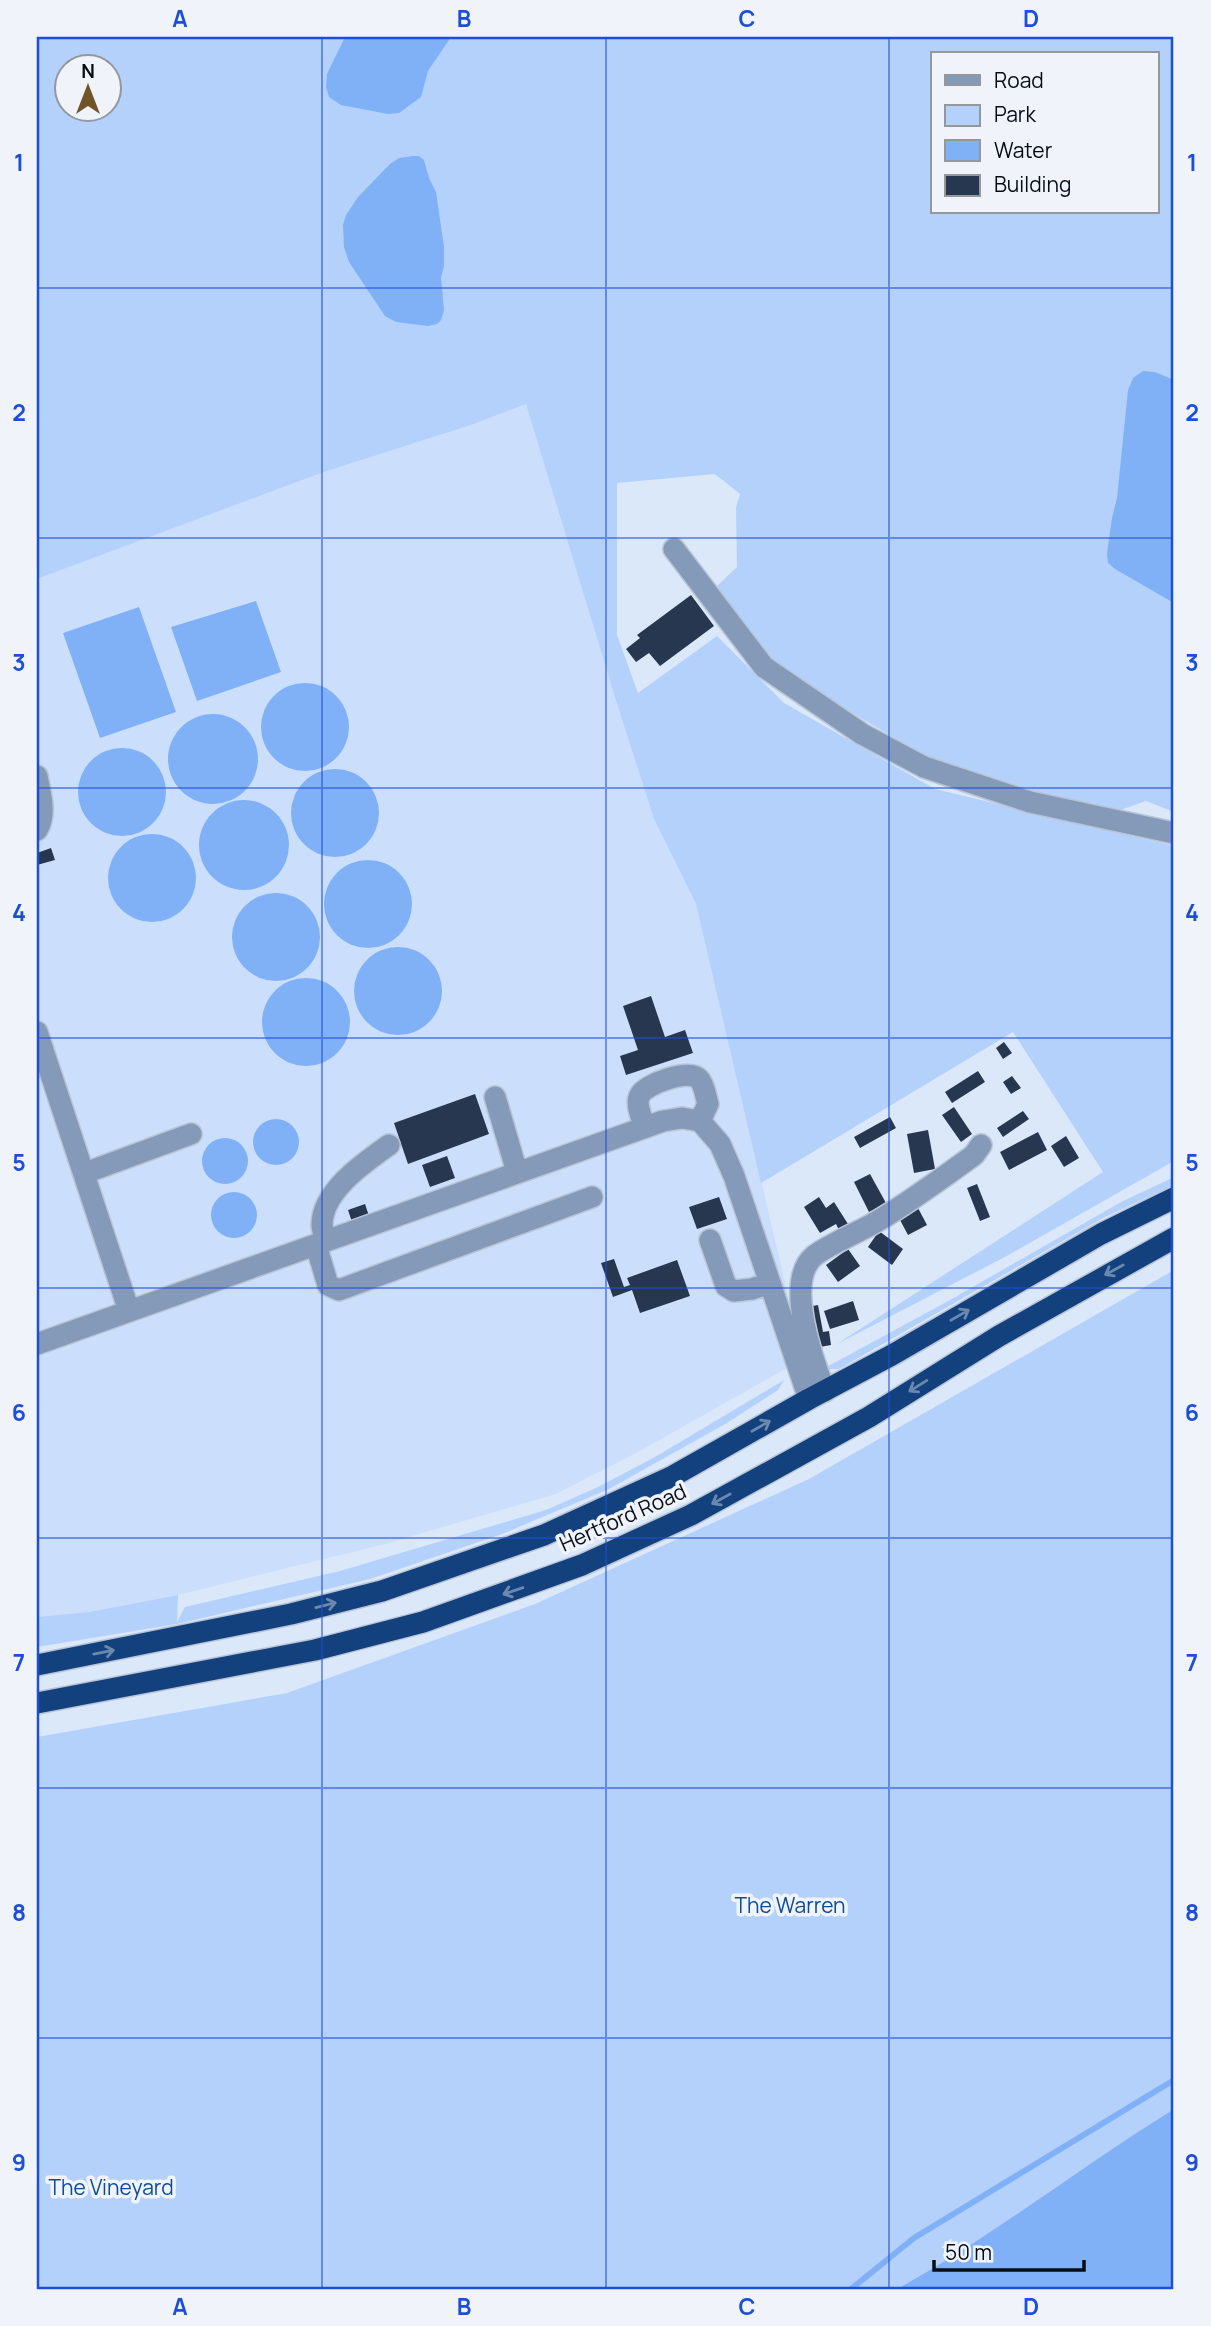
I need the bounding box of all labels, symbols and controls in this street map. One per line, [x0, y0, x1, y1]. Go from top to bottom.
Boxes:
text: A [172, 2, 188, 34]
text: B [457, 2, 471, 34]
text: C [739, 2, 756, 34]
text: D [1023, 2, 1039, 34]
north arrow [52, 52, 122, 122]
legend [931, 52, 1158, 214]
text: N [81, 58, 95, 84]
text: Road [994, 66, 1044, 94]
text: Park [994, 100, 1036, 128]
text: Water [994, 136, 1053, 164]
text: 1 [14, 146, 24, 178]
text: 1 [1187, 146, 1197, 178]
text: Building [994, 170, 1071, 198]
text: 2 [12, 396, 26, 428]
text: 2 [1185, 396, 1199, 428]
text: 3 [12, 646, 26, 678]
text: 3 [1185, 646, 1199, 678]
text: 4 [12, 896, 26, 928]
text: 4 [1185, 896, 1199, 928]
text: 5 [12, 1146, 26, 1178]
text: 5 [1185, 1146, 1199, 1178]
one-way arrow [1104, 1264, 1125, 1277]
one-way arrow [950, 1308, 970, 1322]
one-way arrow [909, 1380, 929, 1394]
text: 6 [12, 1396, 26, 1428]
text: 6 [1185, 1396, 1199, 1428]
one-way arrow [751, 1419, 771, 1433]
street label: Hertford Road [555, 1477, 690, 1558]
one-way arrow [711, 1493, 732, 1506]
one-way arrow [503, 1586, 525, 1598]
one-way arrow [314, 1598, 337, 1611]
one-way arrow [92, 1645, 115, 1658]
text: 7 [13, 1646, 25, 1678]
text: 7 [1186, 1646, 1198, 1678]
park label: The Warren [734, 1891, 846, 1919]
text: 8 [12, 1896, 26, 1928]
text: 8 [1185, 1896, 1199, 1928]
text: 9 [12, 2146, 26, 2178]
text: 9 [1185, 2146, 1199, 2178]
park label: The Vineyard [48, 2173, 174, 2201]
scale bar [934, 2228, 1085, 2272]
text: 50 m [945, 2238, 992, 2266]
text: A [172, 2290, 188, 2322]
text: B [457, 2290, 471, 2322]
text: C [739, 2290, 756, 2322]
text: D [1023, 2290, 1039, 2322]

